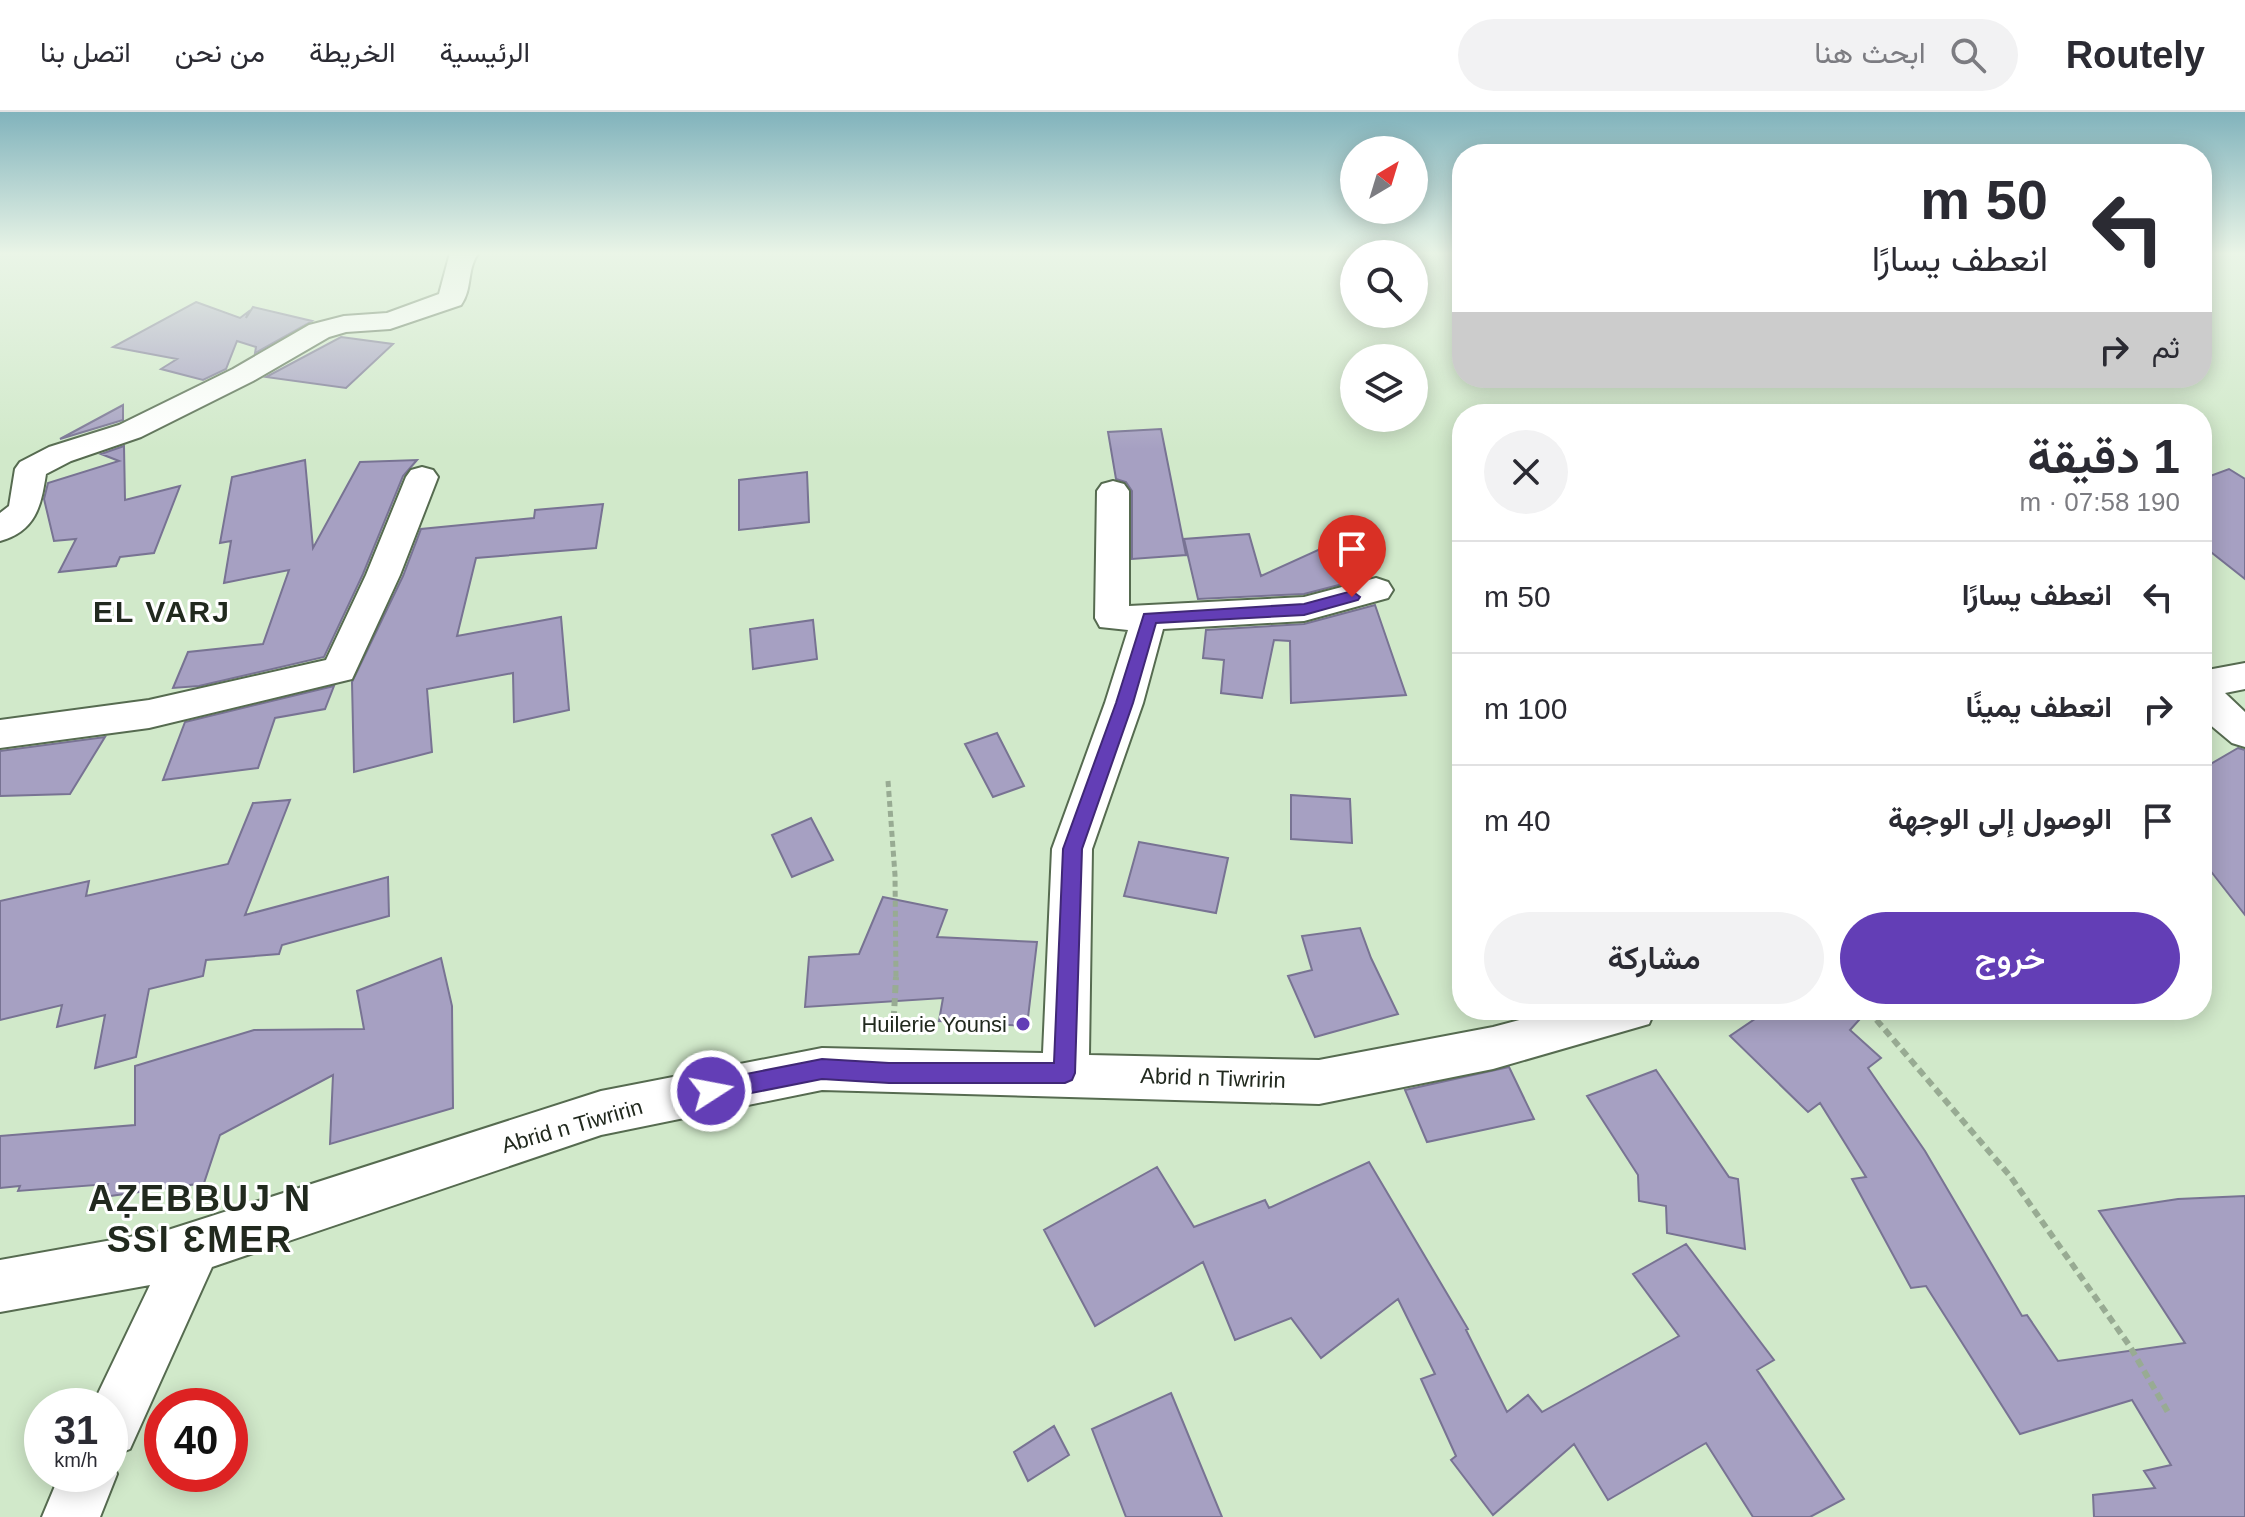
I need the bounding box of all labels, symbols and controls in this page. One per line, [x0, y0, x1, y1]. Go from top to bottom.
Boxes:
search box [1458, 19, 2018, 91]
icon: search [1946, 33, 1990, 77]
text: Routely [2066, 34, 2205, 76]
text: ابحث هنا [1814, 36, 1926, 69]
text: اتصل بنا [40, 37, 131, 68]
text: من نحن [175, 37, 265, 68]
text: الخريطة [309, 37, 396, 68]
text: الرئيسية [440, 37, 530, 68]
north arrow [1340, 136, 1428, 224]
map controls [1340, 136, 1428, 432]
text: 50 m [1920, 168, 2048, 231]
icon: left [2076, 176, 2180, 280]
text: انعطف يسارًا [1872, 238, 2048, 279]
button: search [1340, 240, 1428, 328]
icon: right [2092, 328, 2136, 372]
text: ثم [2152, 331, 2180, 364]
button: layers [1340, 344, 1428, 432]
button: close [1484, 430, 1568, 514]
text: 1 دقيقة [2027, 430, 2180, 483]
text: 190 m · 07:58 [2020, 487, 2180, 517]
pin [1318, 515, 1386, 597]
icon: arrive [1330, 527, 1374, 571]
icon: left [2136, 575, 2180, 619]
text: انعطف يسارًا [1962, 578, 2112, 611]
text: 50 m [1484, 580, 1551, 613]
district label: EL VARJ [93, 595, 231, 628]
icon: right [2136, 687, 2180, 731]
text: انعطف يمينًا [1965, 690, 2112, 723]
text: 100 m [1484, 692, 1567, 725]
icon: arrive [2136, 799, 2180, 843]
text: الوصول إلى الوجهة [1888, 802, 2112, 835]
text: 40 m [1484, 804, 1551, 837]
button: مشاركة [1484, 912, 1824, 1004]
button: خروج [1840, 912, 2180, 1004]
place label: Huilerie Younsi [861, 1012, 1007, 1037]
marker: Huilerie Younsi [1014, 1015, 1032, 1033]
position arrow [669, 1049, 753, 1133]
street label: Abrid n Tiwririn [1140, 1063, 1286, 1093]
street label: Abrid n Tiwririn [499, 1094, 645, 1158]
district label: AẒEBBUJ N SSI ƐMER [88, 1178, 312, 1260]
speed limit sign: 40 [144, 1388, 248, 1492]
text: 31 [54, 1408, 98, 1452]
text: km/h [54, 1449, 98, 1471]

